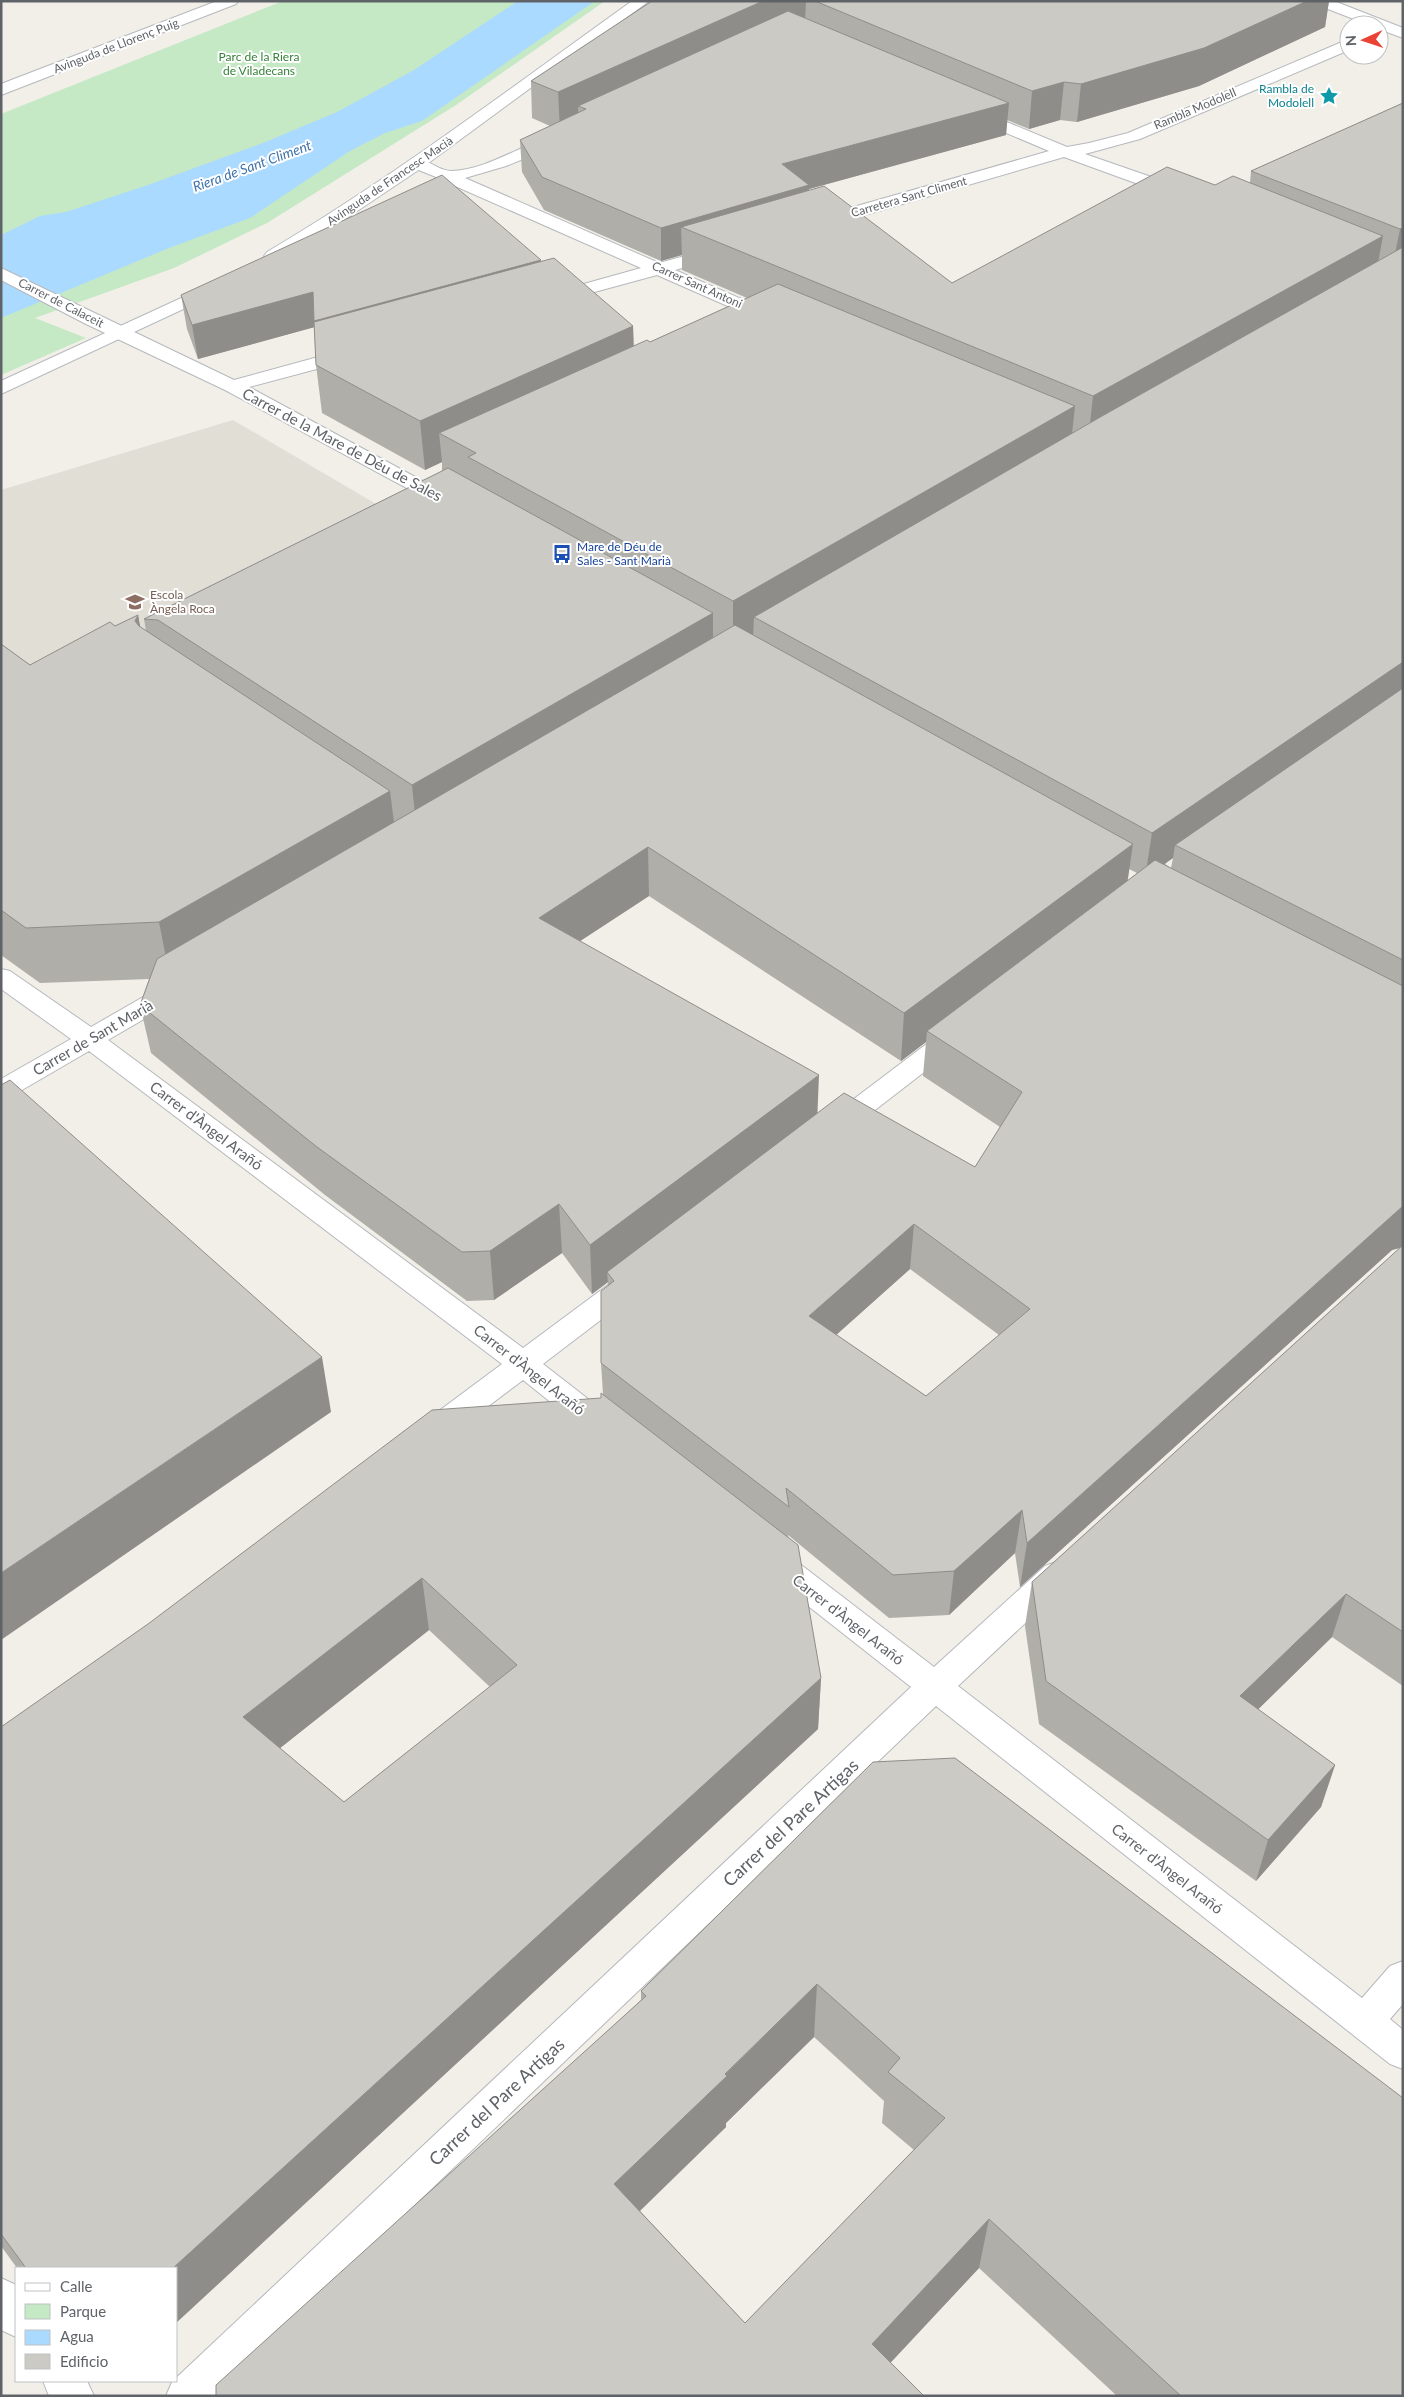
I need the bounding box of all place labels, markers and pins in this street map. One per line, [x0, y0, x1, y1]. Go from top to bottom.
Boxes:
place label: Rambla de Modolell [1259, 81, 1314, 110]
place icon: Rambla de Modolell [1318, 85, 1340, 107]
place label: Mare de Déu de Sales - Sant Marià [577, 539, 671, 568]
bus stop icon: Mare de Déu de Sales - Sant Marià [551, 543, 573, 565]
place label: Escola Àngela Roca [150, 587, 215, 616]
school or university icon: Escola Àngela Roca [124, 591, 146, 613]

